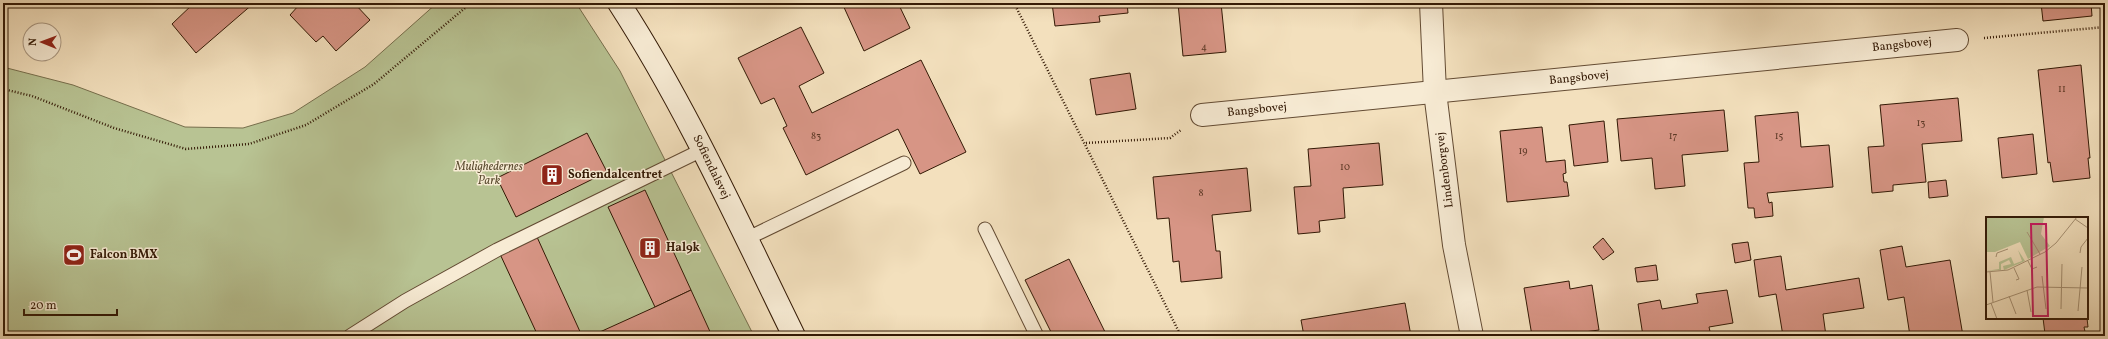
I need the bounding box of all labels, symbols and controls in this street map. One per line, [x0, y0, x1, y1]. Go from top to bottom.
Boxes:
north arrow [22, 22, 62, 62]
street label: Bangsbovej [1871, 34, 1933, 56]
text: N [26, 38, 41, 46]
house number: 4 [1201, 40, 1207, 54]
street label: Bangsbovej [1548, 67, 1610, 89]
house number: 11 [2058, 82, 2066, 96]
street label: Bangsbovej [1226, 99, 1288, 121]
house number: 13 [1916, 116, 1926, 130]
house number: 83 [811, 129, 821, 143]
house number: 17 [1669, 129, 1678, 143]
house number: 15 [1775, 129, 1784, 143]
street label: Lindenborgvej [1432, 131, 1458, 209]
street label: Sofiendalsvej [688, 132, 734, 202]
house number: 19 [1518, 144, 1528, 158]
park label: Mulighedernes Park [454, 159, 523, 189]
house number: 10 [1340, 160, 1350, 174]
building icon: Sofiendalcentret [539, 162, 565, 188]
place label: Sofiendalcentret [568, 167, 663, 183]
house number: 8 [1198, 186, 1204, 200]
inset map [1986, 217, 2088, 319]
building icon: Hal9k [637, 235, 663, 261]
place label: Hal9k [666, 240, 701, 256]
sports icon: Falcon BMX [61, 242, 87, 268]
place label: Falcon BMX [90, 247, 158, 263]
scale bar [24, 291, 117, 317]
text: 20 m [30, 298, 57, 314]

